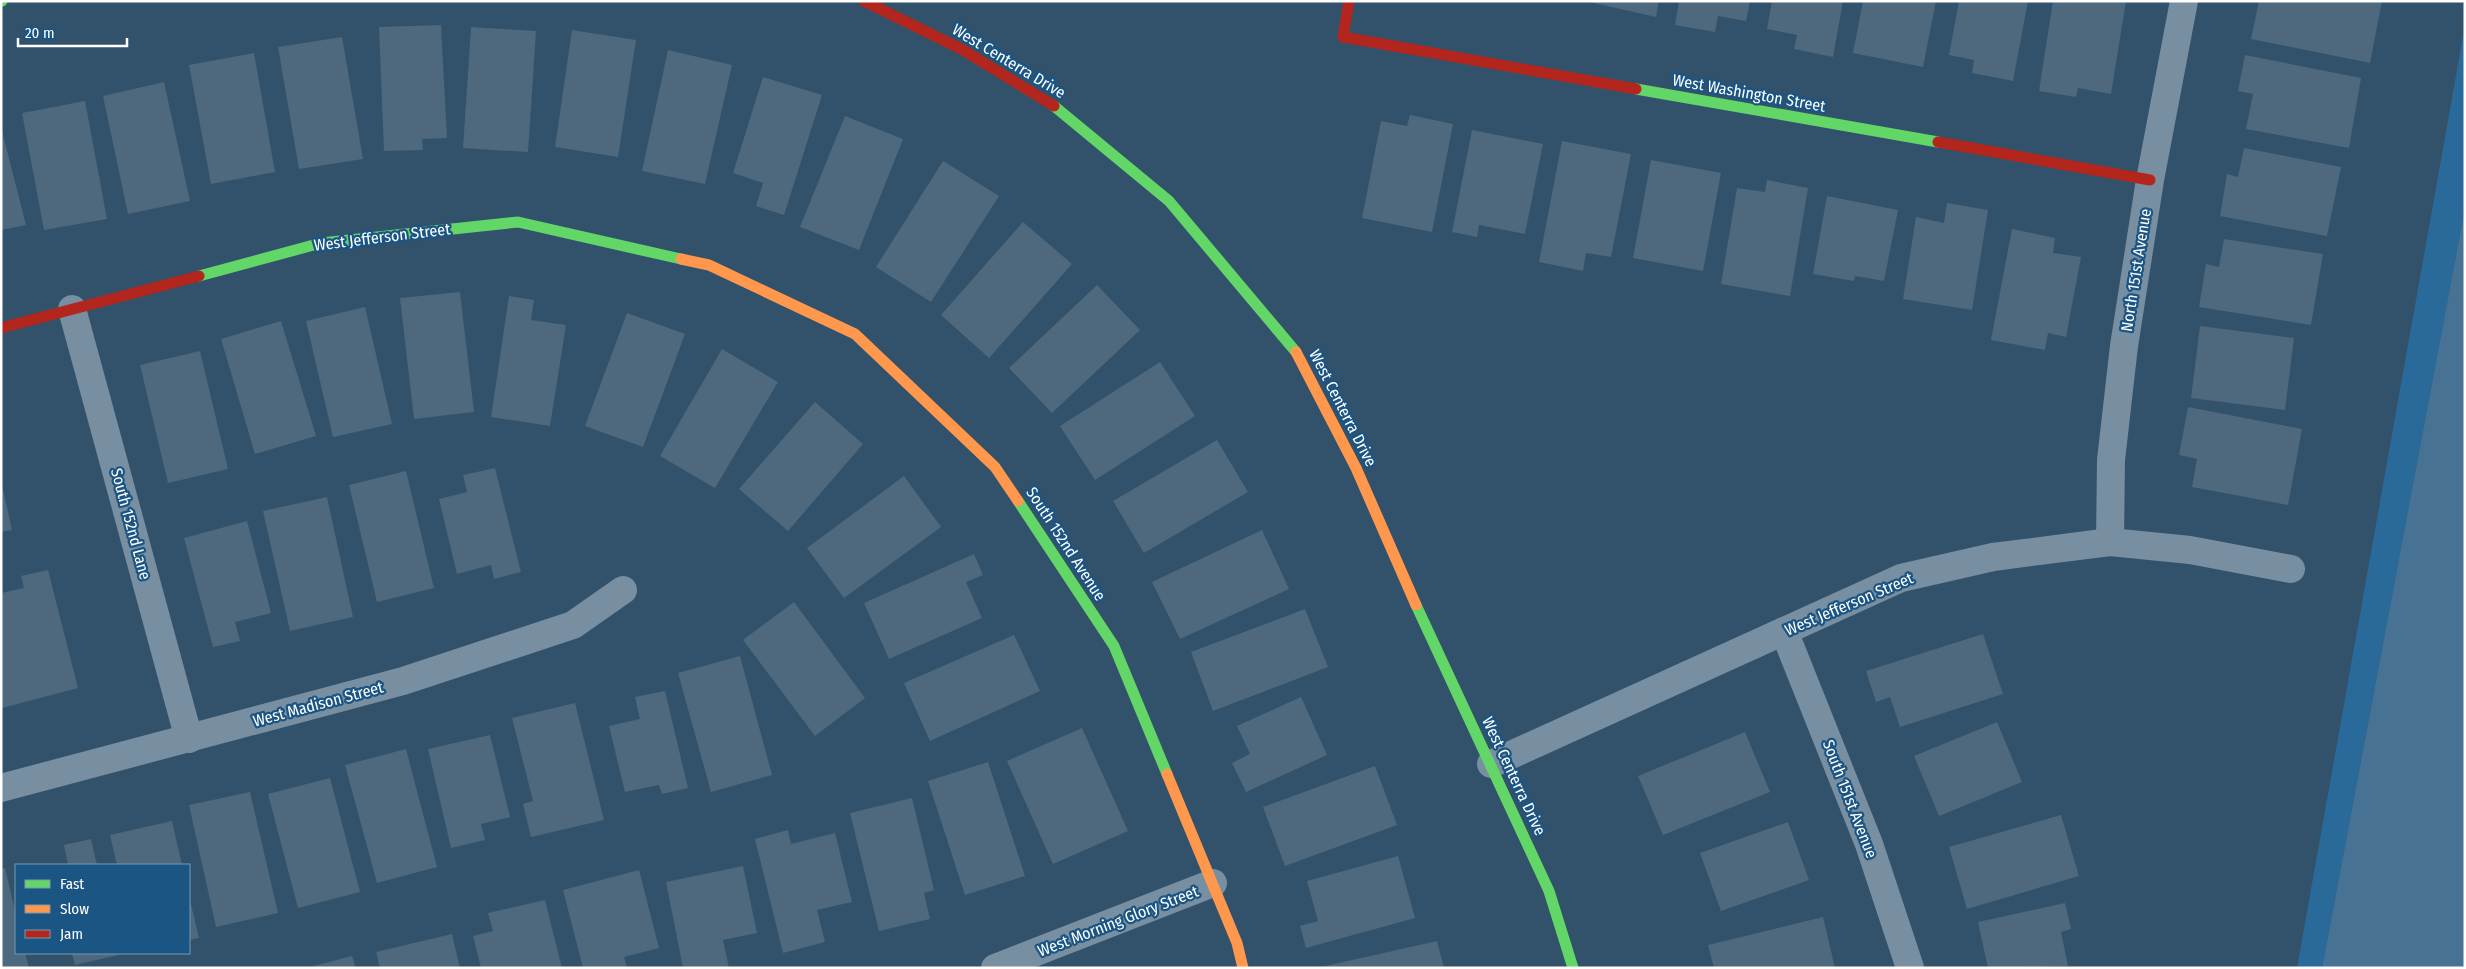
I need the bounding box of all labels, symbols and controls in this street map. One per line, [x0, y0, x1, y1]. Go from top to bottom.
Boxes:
scale bar [18, 15, 126, 47]
street label: West Centerra Drive [949, 20, 1069, 102]
text: 20 m [25, 24, 55, 42]
street label: West Washington Street [1671, 70, 1828, 116]
street label: North 151st Avenue [2117, 207, 2155, 333]
street label: West Jefferson Street [313, 219, 452, 255]
street label: West Centerra Drive [1305, 346, 1381, 470]
street label: South 152nd Lane [107, 466, 155, 582]
street label: South 152nd Avenue [1022, 484, 1110, 604]
street label: West Jefferson Street [1782, 568, 1917, 640]
street label: West Madison Street [251, 677, 386, 731]
street label: West Centerra Drive [1478, 714, 1550, 838]
street label: South 151st Avenue [1819, 737, 1881, 861]
legend [15, 864, 190, 954]
text: Fast [60, 875, 84, 893]
street label: West Morning Glory Street [1035, 881, 1202, 960]
text: Slow [60, 900, 89, 918]
text: Jam [60, 925, 83, 943]

